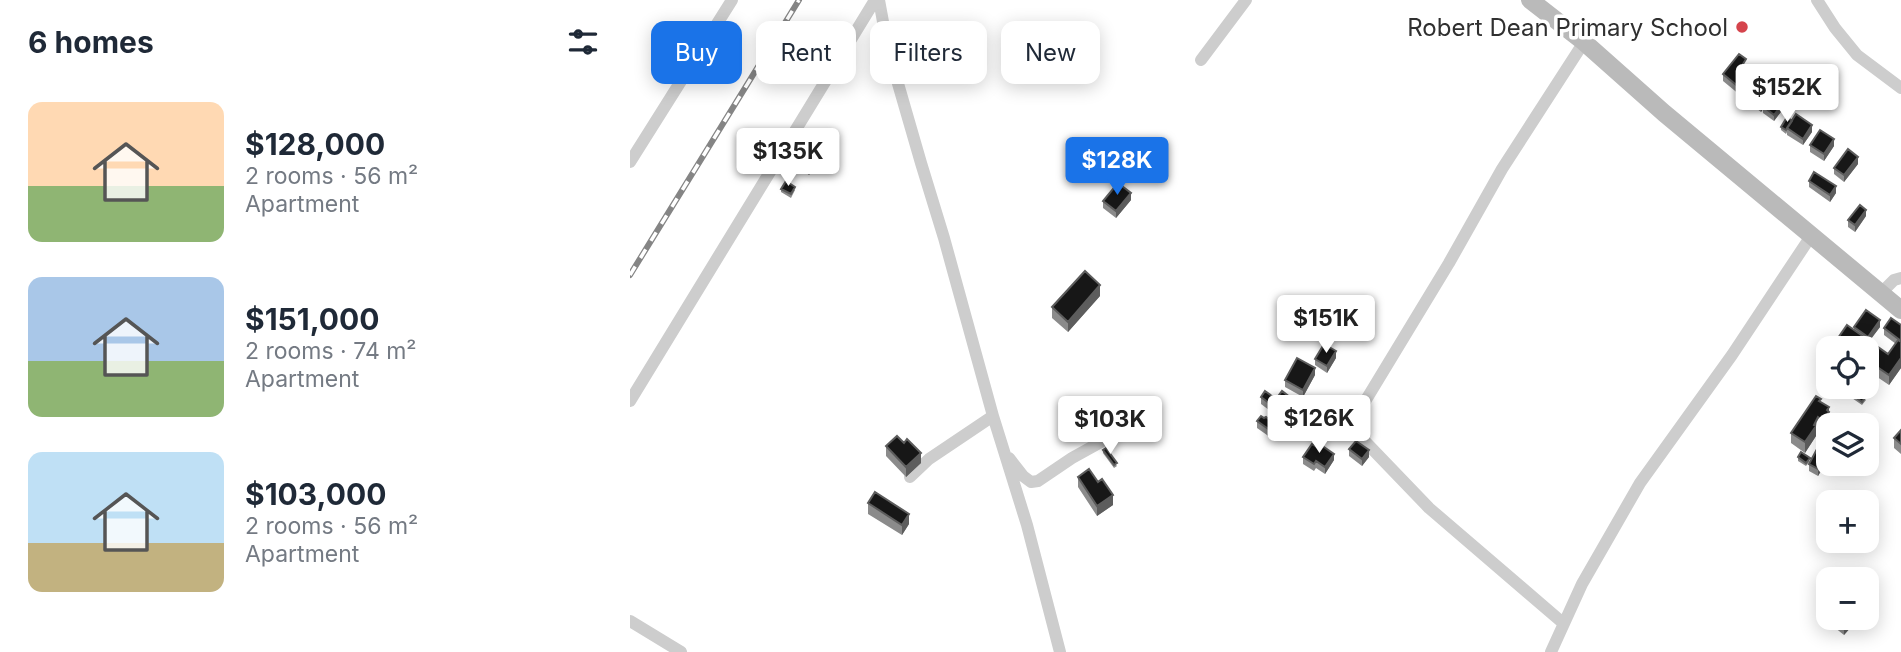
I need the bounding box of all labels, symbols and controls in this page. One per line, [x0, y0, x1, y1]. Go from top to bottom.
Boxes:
place label: Robert Dean Primary School [1407, 13, 1728, 42]
marker: Robert Dean Primary School [1734, 19, 1750, 35]
chip: Buy [651, 21, 742, 84]
chip: Rent [756, 21, 856, 84]
chip: Filters [870, 21, 987, 84]
chip: New [1001, 21, 1100, 84]
icon: filters [564, 23, 602, 61]
text: 6 homes [28, 24, 154, 60]
pin: $152K [1738, 64, 1836, 124]
text: $152K [1752, 73, 1822, 101]
text: $128,000 [245, 126, 385, 162]
pin: $135K [739, 128, 837, 188]
icon: home [84, 130, 168, 214]
text: $135K [752, 137, 824, 165]
pin: $128K [1068, 138, 1166, 197]
text: $128K [1082, 146, 1152, 174]
text: 2 rooms · 56 m² [245, 162, 418, 190]
text: Apartment [245, 190, 359, 218]
pin: $151K [1277, 296, 1375, 355]
text: $151,000 [245, 301, 380, 337]
text: $151K [1293, 304, 1359, 332]
icon: home [84, 305, 168, 389]
map controls [1816, 336, 1879, 630]
button: locate [1816, 336, 1879, 399]
text: 2 rooms · 74 m² [245, 337, 417, 365]
text: Apartment [245, 365, 359, 393]
pin: $103K [1061, 396, 1159, 456]
pin: $126K [1270, 396, 1368, 455]
text: $126K [1284, 404, 1354, 432]
text: $103K [1074, 405, 1146, 433]
button: layers [1816, 413, 1879, 476]
text: $103,000 [245, 476, 386, 512]
icon: home [84, 480, 168, 564]
button: + [1816, 490, 1879, 553]
text: 2 rooms · 56 m² [245, 512, 418, 540]
text: Apartment [245, 540, 359, 568]
button: − [1816, 567, 1879, 630]

